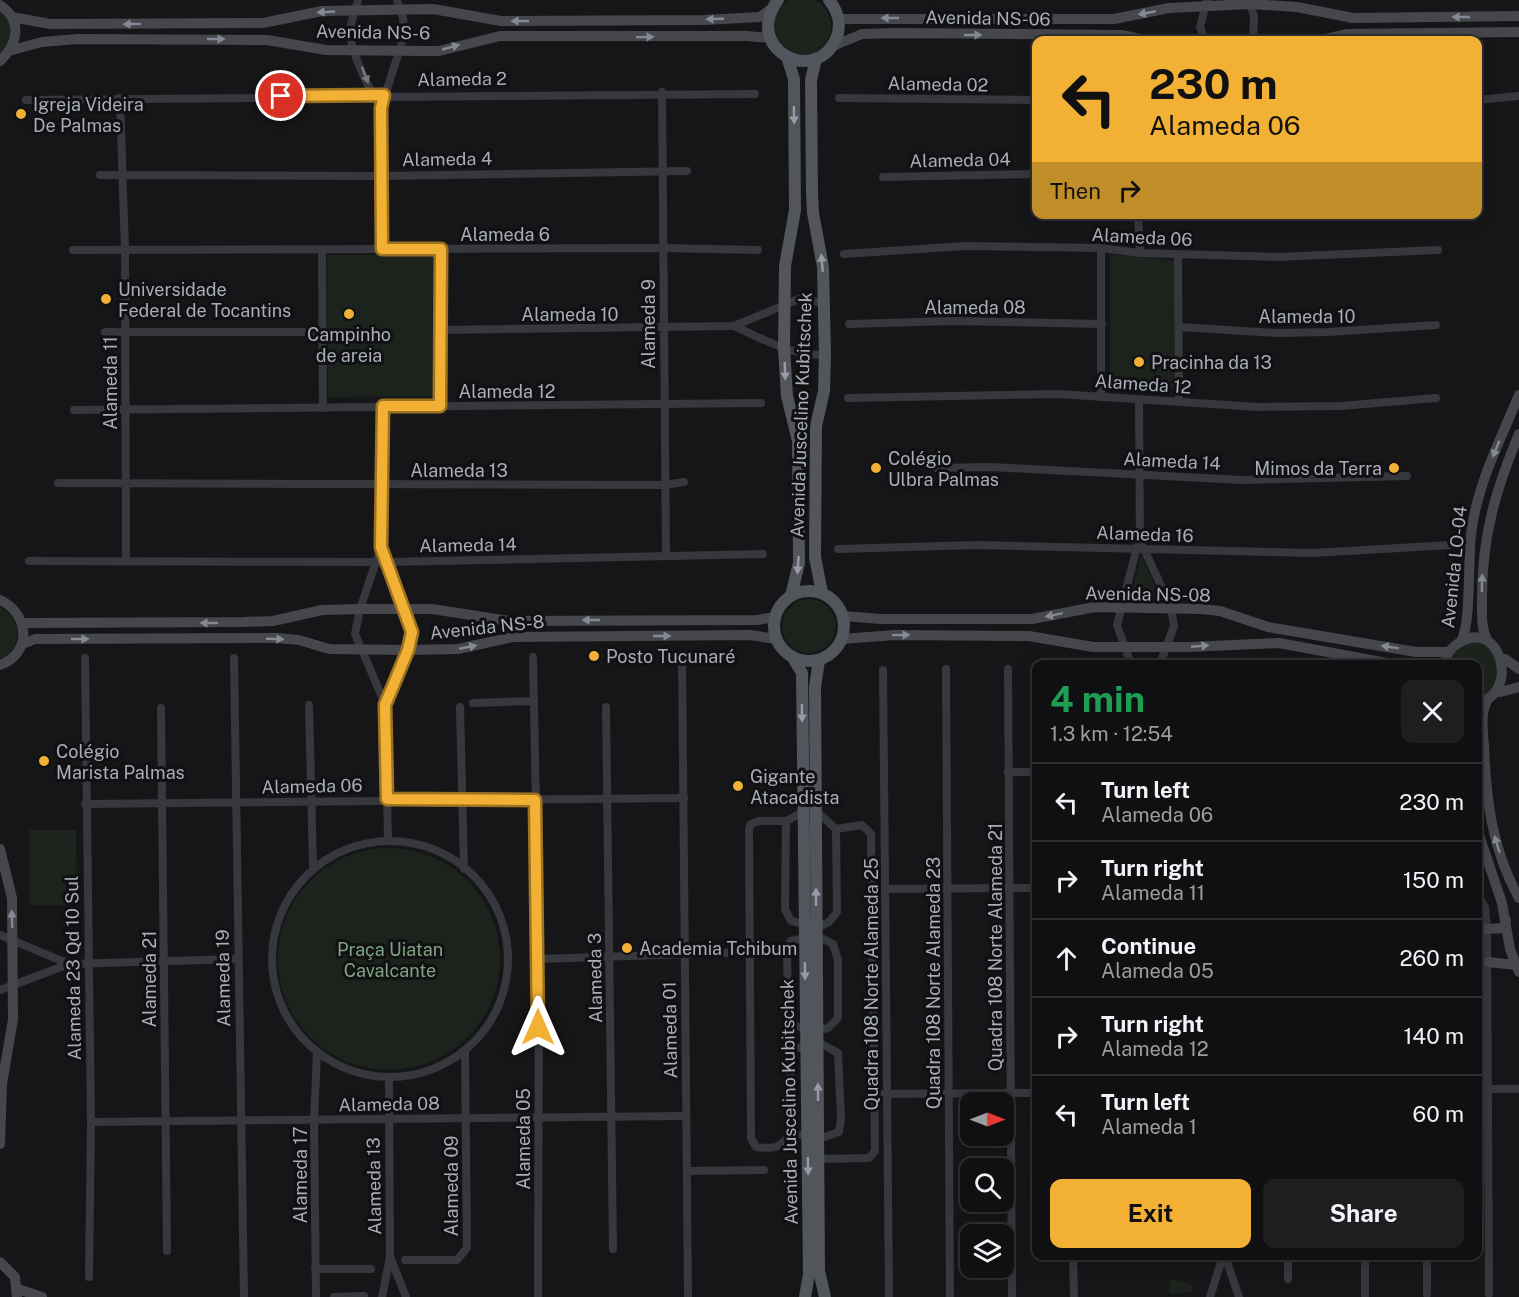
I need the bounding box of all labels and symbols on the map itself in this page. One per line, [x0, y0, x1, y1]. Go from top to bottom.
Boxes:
street label: Avenida NS-06 [925, 6, 1051, 30]
one-way arrow [317, 7, 336, 16]
one-way arrow [1138, 9, 1157, 18]
one-way arrow [1451, 12, 1470, 22]
one-way arrow [881, 13, 900, 23]
one-way arrow [705, 15, 724, 24]
one-way arrow [511, 16, 530, 26]
one-way arrow [123, 19, 142, 29]
street label: Avenida NS-6 [316, 21, 430, 43]
one-way arrow [964, 30, 983, 40]
one-way arrow [636, 32, 655, 41]
one-way arrow [206, 34, 225, 44]
one-way arrow [443, 42, 461, 51]
one-way arrow [361, 66, 370, 84]
street label: Alameda 2 [417, 68, 507, 90]
pin [255, 70, 306, 121]
street label: Alameda 02 [887, 73, 989, 95]
place label: Igreja Videira De Palmas [33, 94, 144, 136]
one-way arrow [789, 105, 799, 124]
marker: Igreja Videira De Palmas [14, 107, 28, 121]
street label: Alameda 4 [402, 148, 492, 170]
street label: Alameda 04 [909, 149, 1011, 171]
street label: Alameda 6 [460, 224, 550, 245]
street label: Alameda 06 [1091, 224, 1193, 250]
one-way arrow [818, 254, 827, 273]
place label: Universidade Federal de Tocantins [118, 279, 291, 321]
street label: Alameda 9 [638, 279, 659, 369]
marker: Universidade Federal de Tocantins [99, 292, 113, 306]
street label: Avenida Juscelino Kubitschek [786, 292, 816, 538]
street label: Alameda 08 [924, 297, 1026, 318]
street label: Alameda 10 [521, 304, 619, 325]
street label: Alameda 10 [1258, 306, 1356, 327]
marker: Campinho de areia [342, 307, 356, 321]
place label: Campinho de areia [307, 324, 391, 366]
street label: Alameda 11 [100, 336, 121, 430]
place label: Pracinha da 13 [1151, 352, 1272, 373]
marker: Pracinha da 13 [1132, 355, 1146, 369]
one-way arrow [780, 362, 789, 381]
street label: Alameda 12 [1094, 370, 1192, 398]
street label: Alameda 12 [459, 381, 556, 402]
one-way arrow [1491, 441, 1501, 459]
place label: Colégio Ulbra Palmas [888, 448, 999, 490]
street label: Alameda 14 [1123, 448, 1221, 474]
place label: Mimos da Terra [1254, 458, 1382, 479]
street label: Alameda 13 [410, 460, 508, 481]
marker: Colégio Ulbra Palmas [869, 461, 883, 475]
marker: Mimos da Terra [1387, 461, 1401, 475]
street label: Avenida LO-04 [1437, 505, 1471, 629]
street label: Alameda 16 [1096, 522, 1194, 546]
street label: Alameda 14 [419, 534, 517, 556]
one-way arrow [793, 555, 803, 574]
one-way arrow [1477, 573, 1487, 592]
street label: Avenida NS-08 [1085, 582, 1211, 606]
one-way arrow [1044, 610, 1063, 620]
street label: Avenida NS-8 [429, 611, 545, 643]
one-way arrow [581, 615, 600, 625]
one-way arrow [200, 618, 219, 628]
one-way arrow [891, 630, 910, 640]
one-way arrow [653, 631, 672, 641]
one-way arrow [71, 634, 90, 644]
one-way arrow [266, 634, 285, 643]
one-way arrow [1190, 641, 1209, 651]
one-way arrow [459, 642, 478, 651]
one-way arrow [1381, 643, 1400, 652]
place label: Posto Tucunaré [606, 646, 735, 667]
marker: Posto Tucunaré [587, 649, 601, 663]
one-way arrow [797, 704, 807, 723]
place label: Colégio Marista Palmas [56, 741, 185, 783]
marker: Colégio Marista Palmas [37, 754, 51, 768]
place label: Gigante Atacadista [750, 766, 839, 808]
street label: Alameda 06 [261, 775, 363, 797]
marker: Gigante Atacadista [731, 779, 745, 793]
street label: Quadra 108 Norte Alameda 21 [985, 823, 1006, 1071]
one-way arrow [1492, 835, 1501, 853]
street label: Quadra 108 Norte Alameda 23 [923, 857, 944, 1109]
street label: Quadra 108 Norte Alameda 25 [861, 858, 882, 1110]
street label: Alameda 23 Qd 10 Sul [61, 876, 85, 1060]
one-way arrow [811, 888, 821, 907]
one-way arrow [8, 909, 17, 928]
street label: Alameda 19 [212, 929, 234, 1027]
street label: Alameda 21 [139, 931, 160, 1028]
street label: Alameda 3 [584, 933, 606, 1023]
place label: Academia Tchibum [639, 938, 797, 959]
park label: Praça Uiatan Cavalcante [337, 939, 443, 981]
marker: Academia Tchibum [620, 941, 634, 955]
one-way arrow [801, 962, 810, 981]
street label: Avenida Juscelino Kubitschek [776, 979, 802, 1225]
street label: Alameda 01 [659, 981, 681, 1079]
position arrow [506, 995, 570, 1059]
one-way arrow [813, 1083, 823, 1102]
street label: Alameda 05 [513, 1088, 534, 1190]
north arrow [960, 1092, 1014, 1146]
street label: Alameda 08 [338, 1093, 440, 1115]
street label: Alameda 17 [290, 1126, 311, 1224]
street label: Alameda 09 [441, 1135, 462, 1237]
street label: Alameda 13 [363, 1137, 385, 1235]
one-way arrow [803, 1157, 813, 1176]

